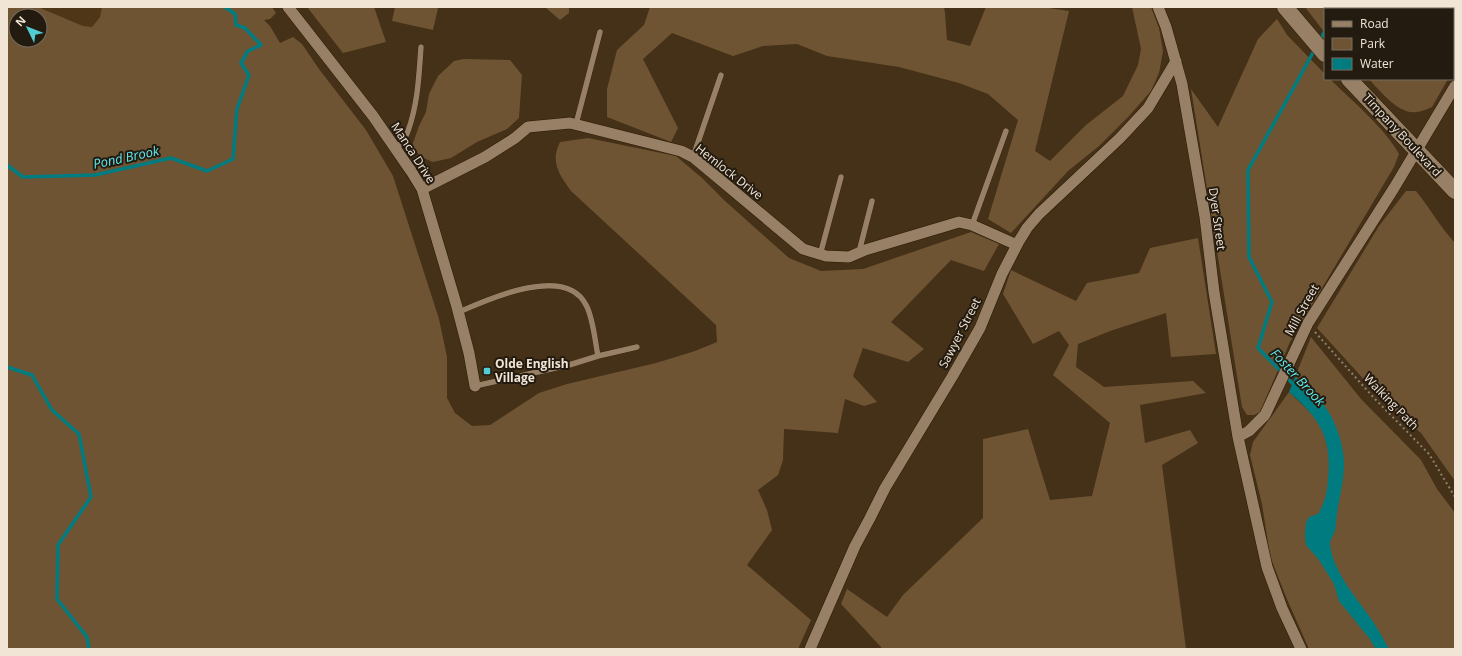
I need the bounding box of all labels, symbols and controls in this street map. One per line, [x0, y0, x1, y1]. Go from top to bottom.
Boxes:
north arrow [8, 8, 48, 48]
legend [1324, 8, 1454, 80]
text: N [12, 12, 29, 29]
text: Road [1360, 15, 1389, 32]
text: Park [1360, 35, 1386, 52]
text: Water [1360, 55, 1394, 72]
street label: Timpany Boulevard [1359, 89, 1446, 180]
street label: Manca Drive [387, 119, 440, 187]
street label: Hemlock Drive [692, 140, 767, 204]
water label: Pond Brook [91, 141, 161, 173]
street label: Dyer Street [1205, 187, 1230, 251]
street label: Mill Street [1280, 281, 1323, 339]
street label: Sawyer Street [935, 295, 985, 371]
water label: Foster Brook [1267, 344, 1330, 410]
place label: Olde English Village [495, 355, 569, 386]
marker: Olde English Village [482, 366, 492, 376]
street label: Walking Path [1360, 370, 1423, 434]

